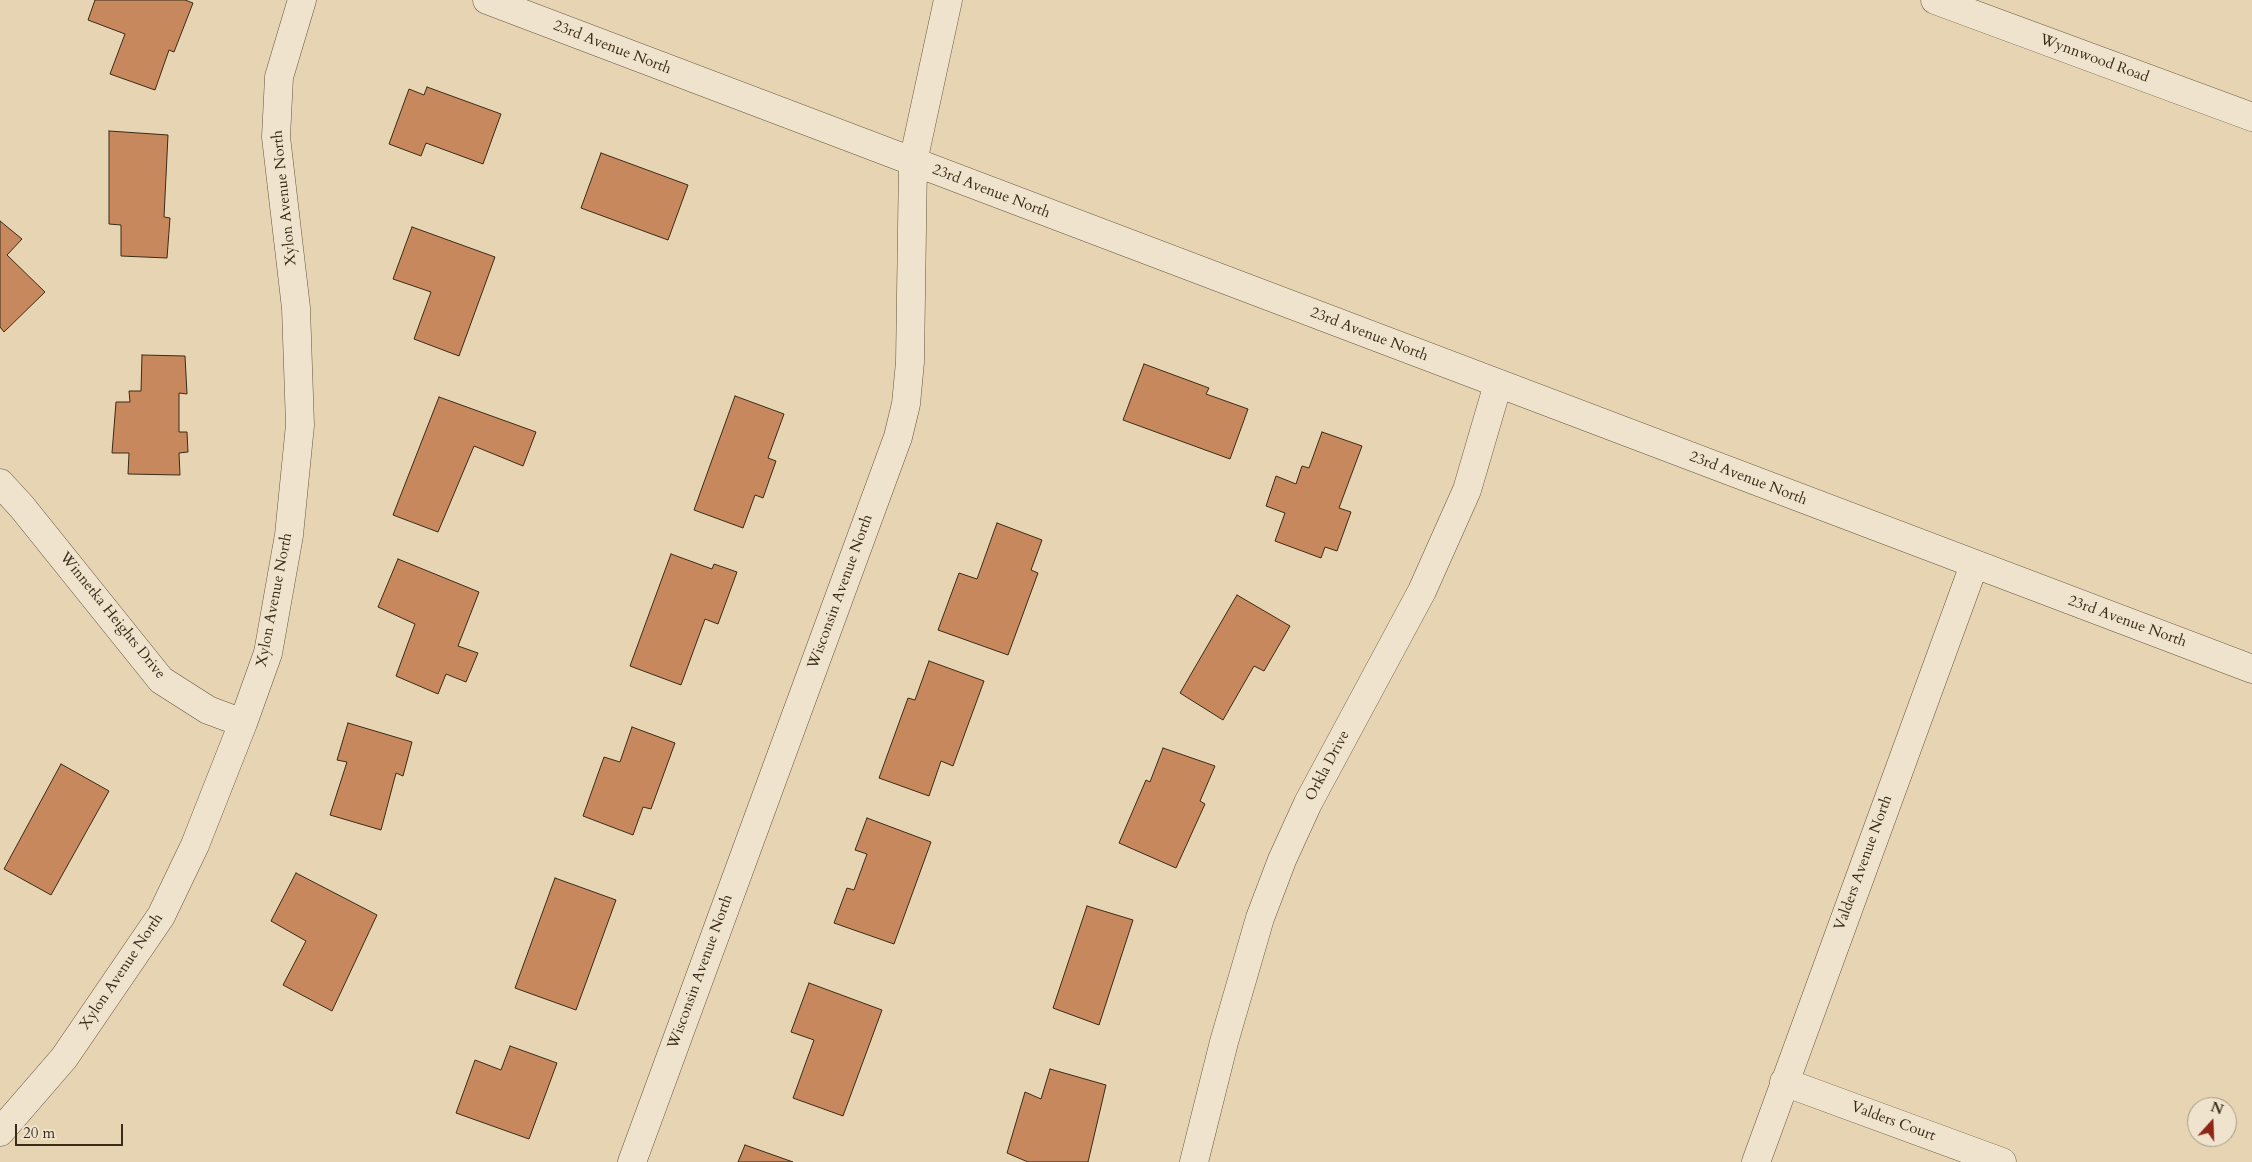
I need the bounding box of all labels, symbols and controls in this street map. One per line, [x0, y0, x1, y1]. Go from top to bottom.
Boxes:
street label: 23rd Avenue North [550, 17, 674, 79]
street label: Wynnwood Road [2037, 31, 2151, 87]
street label: Xylon Avenue North [269, 129, 301, 267]
street label: 23rd Avenue North [929, 161, 1053, 223]
street label: 23rd Avenue North [1307, 304, 1431, 366]
street label: 23rd Avenue North [1686, 448, 1810, 510]
street label: Wisconsin Avenue North [805, 512, 877, 672]
street label: Xylon Avenue North [253, 531, 297, 669]
street label: Winnetka Heights Drive [55, 549, 169, 683]
street label: 23rd Avenue North [2065, 592, 2189, 652]
street label: Orkla Drive [1302, 728, 1354, 804]
street label: Valders Avenue North [1831, 793, 1897, 933]
street label: Wisconsin Avenue North [665, 892, 737, 1052]
street label: Xylon Avenue North [76, 911, 168, 1033]
north arrow [2187, 1097, 2237, 1147]
text: N [2208, 1097, 2226, 1119]
street label: Valders Court [1848, 1098, 1938, 1146]
scale bar [18, 1114, 125, 1146]
text: 20 m [23, 1123, 55, 1143]

